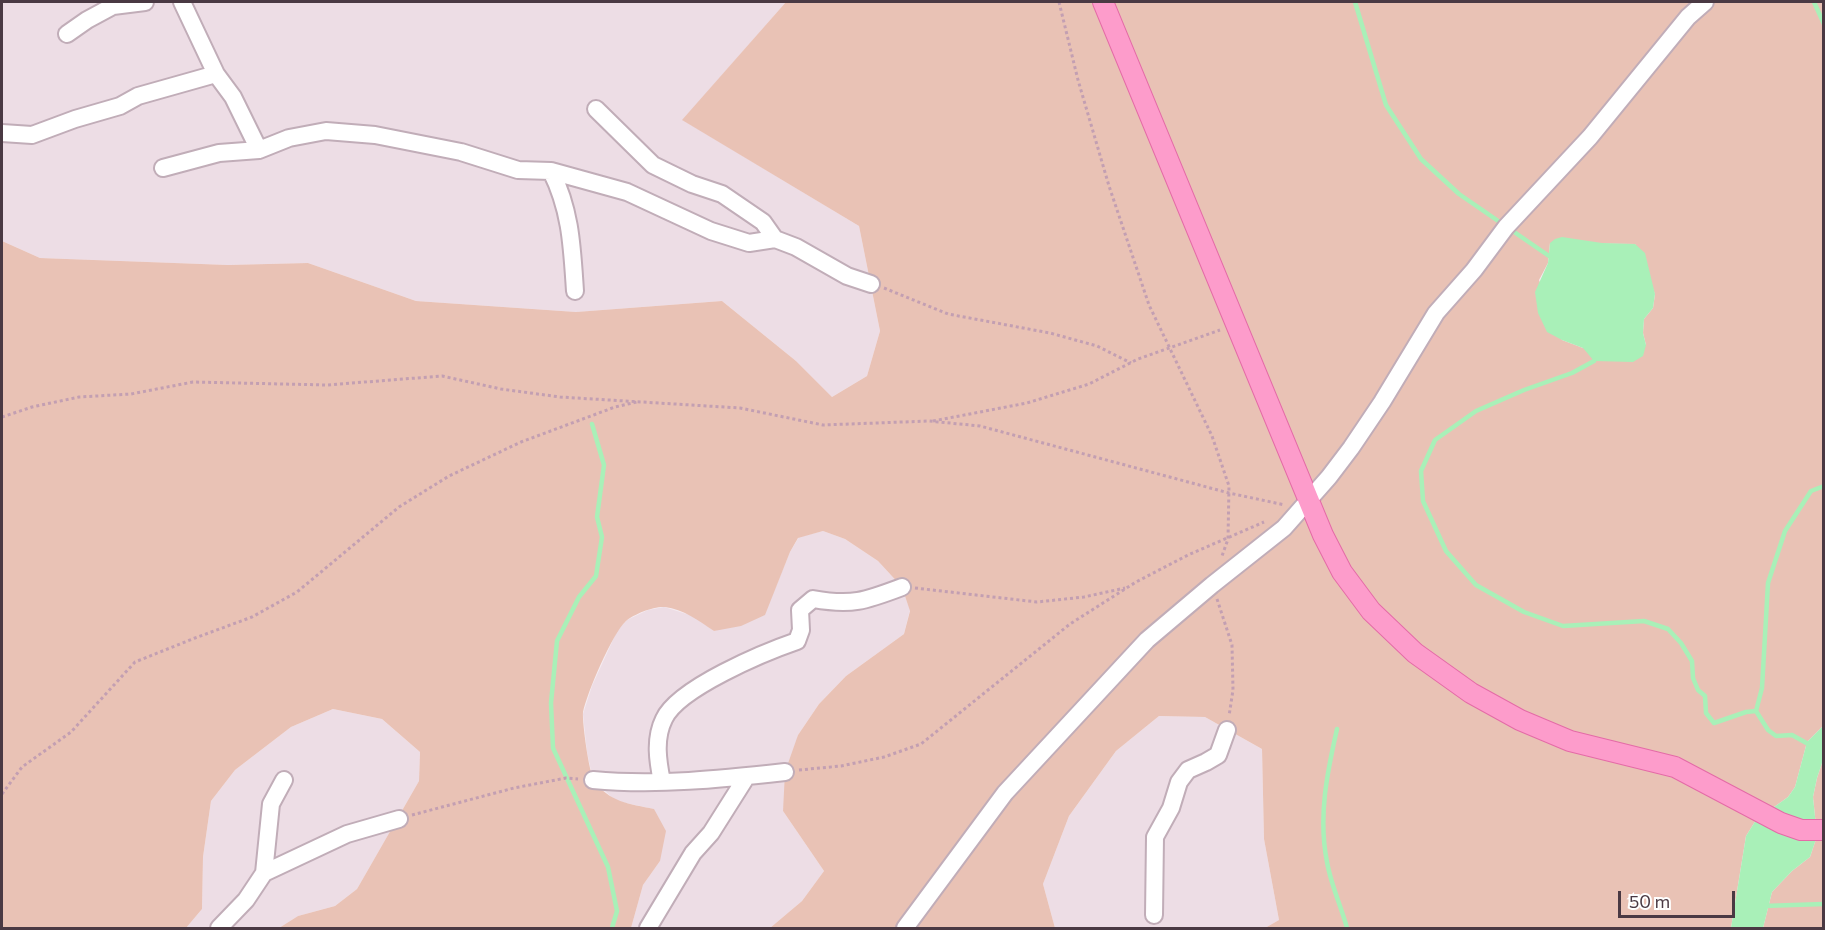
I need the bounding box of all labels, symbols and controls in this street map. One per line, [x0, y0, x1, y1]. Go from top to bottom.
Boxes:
scale bar [1621, 879, 1738, 917]
text: 50 m [1629, 890, 1670, 912]

